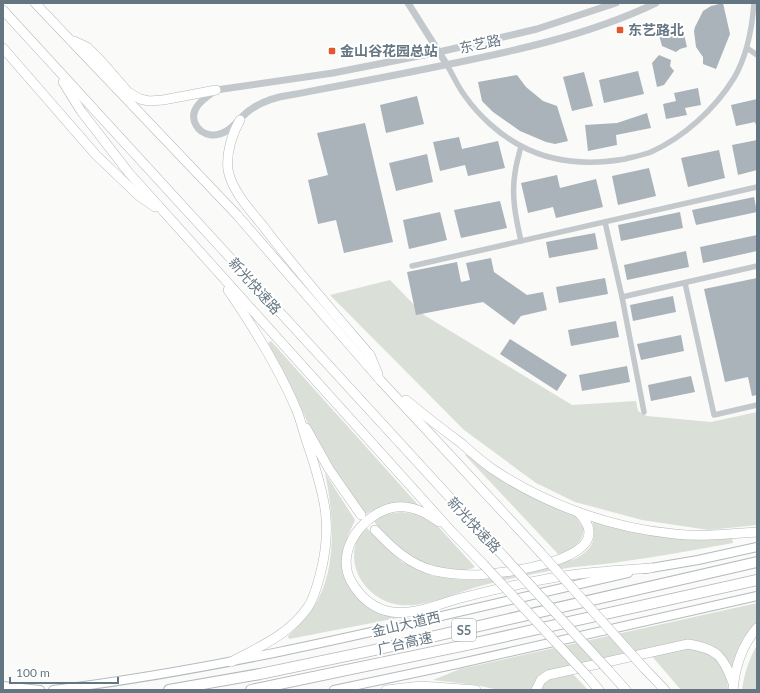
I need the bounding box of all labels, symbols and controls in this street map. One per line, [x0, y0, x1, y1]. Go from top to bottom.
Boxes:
place label: 东艺路北 [628, 21, 684, 38]
marker: 东艺路北 [615, 25, 625, 35]
street label: 东艺路 [458, 31, 502, 56]
place label: 金山谷花园总站 [340, 42, 438, 59]
marker: 金山谷花园总站 [327, 46, 337, 56]
street label: 新光快速路 [226, 254, 285, 317]
street label: 新光快速路 [444, 493, 504, 556]
street label: 金山大道西 [370, 607, 442, 640]
road number: S5 [452, 619, 476, 641]
street label: 广台高速 [376, 628, 434, 657]
scale bar [10, 659, 118, 685]
text: 100 m [16, 665, 50, 680]

